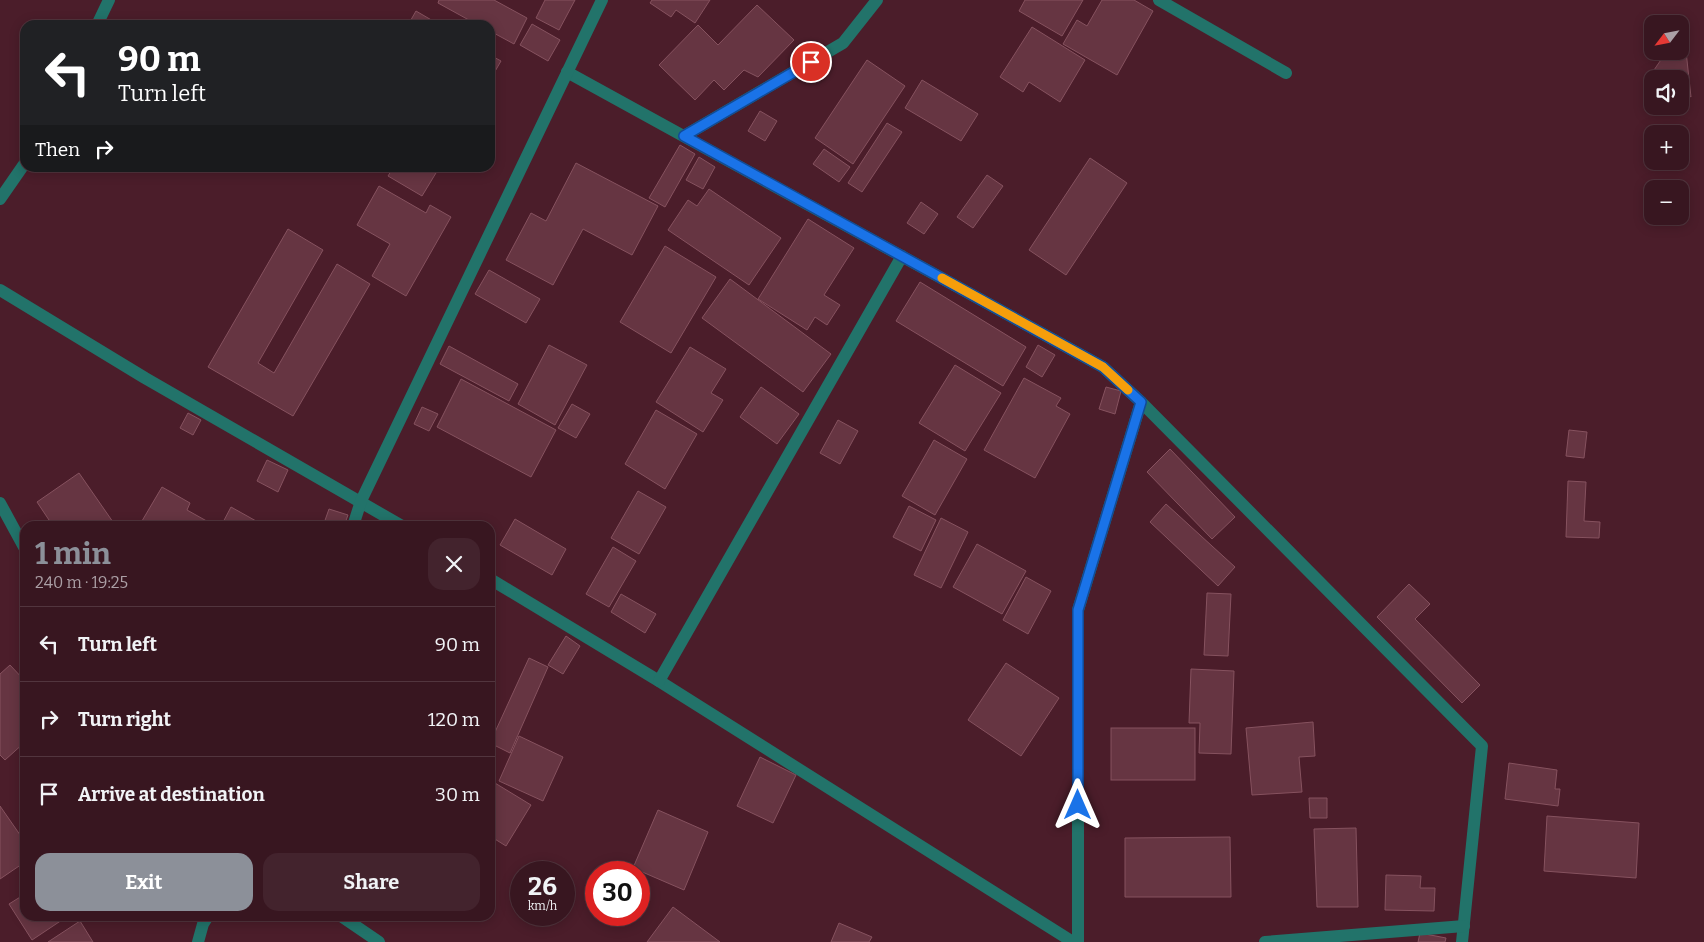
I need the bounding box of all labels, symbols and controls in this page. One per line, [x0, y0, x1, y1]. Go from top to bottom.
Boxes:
north arrow [1644, 15, 1689, 60]
map controls [1644, 15, 1689, 225]
text: 90 m [118, 38, 201, 80]
icon: left [35, 40, 100, 105]
pin [790, 41, 832, 83]
icon: arrive [797, 48, 825, 76]
button: sound [1644, 70, 1689, 115]
text: Turn left [118, 80, 206, 107]
button: + [1644, 125, 1689, 170]
icon: right [90, 135, 118, 163]
text: Then [35, 138, 80, 161]
button: − [1644, 180, 1689, 225]
text: 1 min [35, 536, 111, 572]
button: close [428, 538, 480, 590]
text: 240 m · 19:25 [35, 573, 128, 592]
icon: left [35, 630, 63, 658]
text: Turn left [78, 633, 157, 656]
text: 90 m [435, 633, 480, 656]
icon: right [35, 705, 63, 733]
text: Turn right [78, 708, 171, 731]
text: 120 m [428, 708, 480, 731]
position arrow [1051, 778, 1103, 830]
icon: arrive [35, 780, 63, 808]
text: Arrive at destination [78, 783, 265, 806]
text: 30 m [435, 783, 480, 806]
button: Exit [35, 853, 253, 911]
button: Share [263, 853, 480, 911]
speed limit sign: 30 [585, 861, 650, 926]
text: 26 [528, 872, 557, 902]
text: km/h [528, 899, 557, 913]

